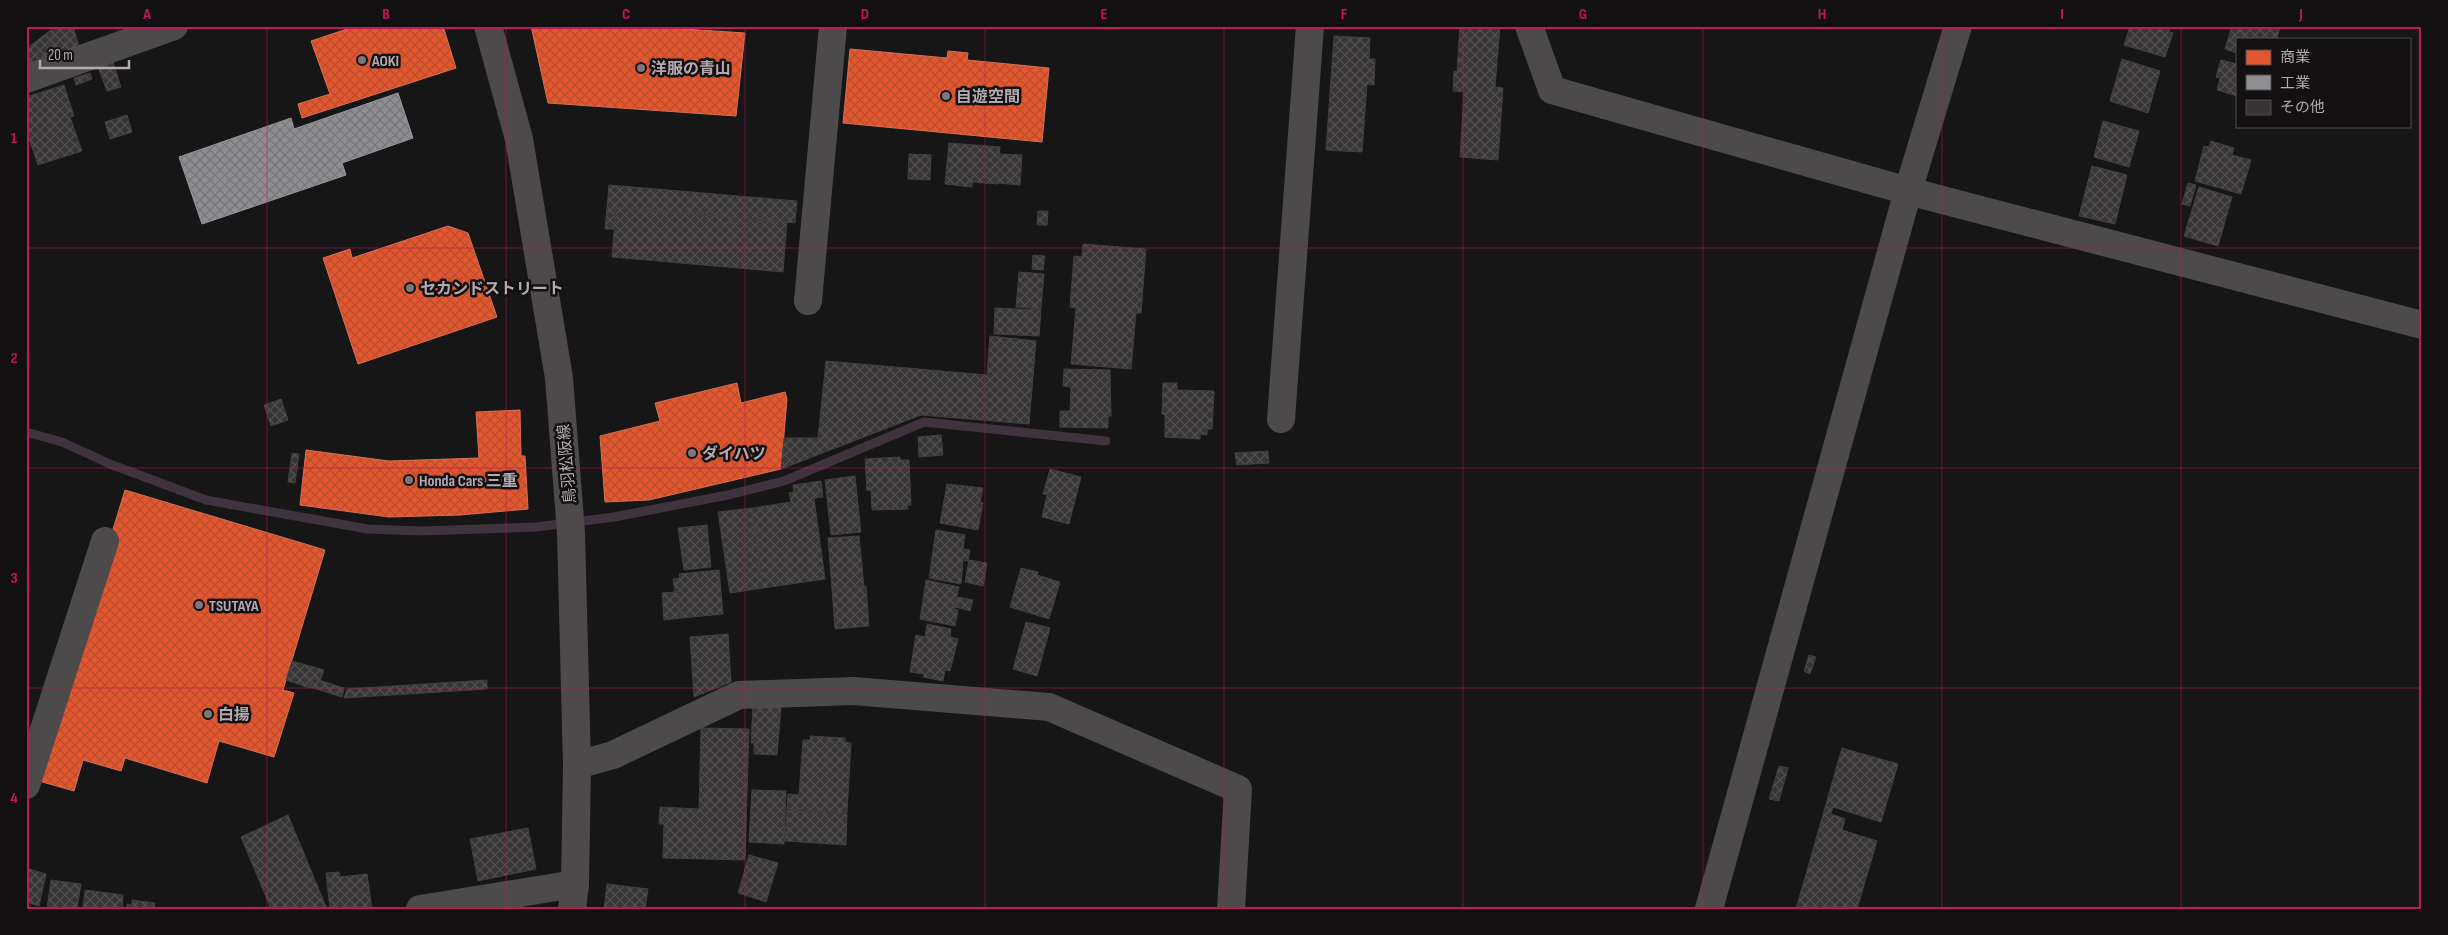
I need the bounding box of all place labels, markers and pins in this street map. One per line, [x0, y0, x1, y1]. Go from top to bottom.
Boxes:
place label: AOKI [371, 52, 399, 71]
marker: AOKI [356, 54, 368, 66]
place label: 洋服の青山 [651, 60, 731, 79]
marker: 洋服の青山 [635, 62, 647, 74]
place label: 自遊空間 [956, 87, 1020, 107]
marker: 自遊空間 [940, 90, 952, 102]
place label: セカンドストリート [420, 280, 564, 299]
marker: セカンドストリート [404, 282, 416, 294]
place label: ダイハツ [702, 445, 766, 464]
marker: ダイハツ [686, 447, 698, 459]
place label: Honda Cars 三重 [419, 472, 518, 491]
marker: Honda Cars 三重 [403, 474, 415, 486]
place label: TSUTAYA [209, 597, 259, 616]
marker: TSUTAYA [193, 599, 205, 611]
place label: 白揚 [218, 706, 250, 725]
marker: 白揚 [202, 708, 214, 720]

